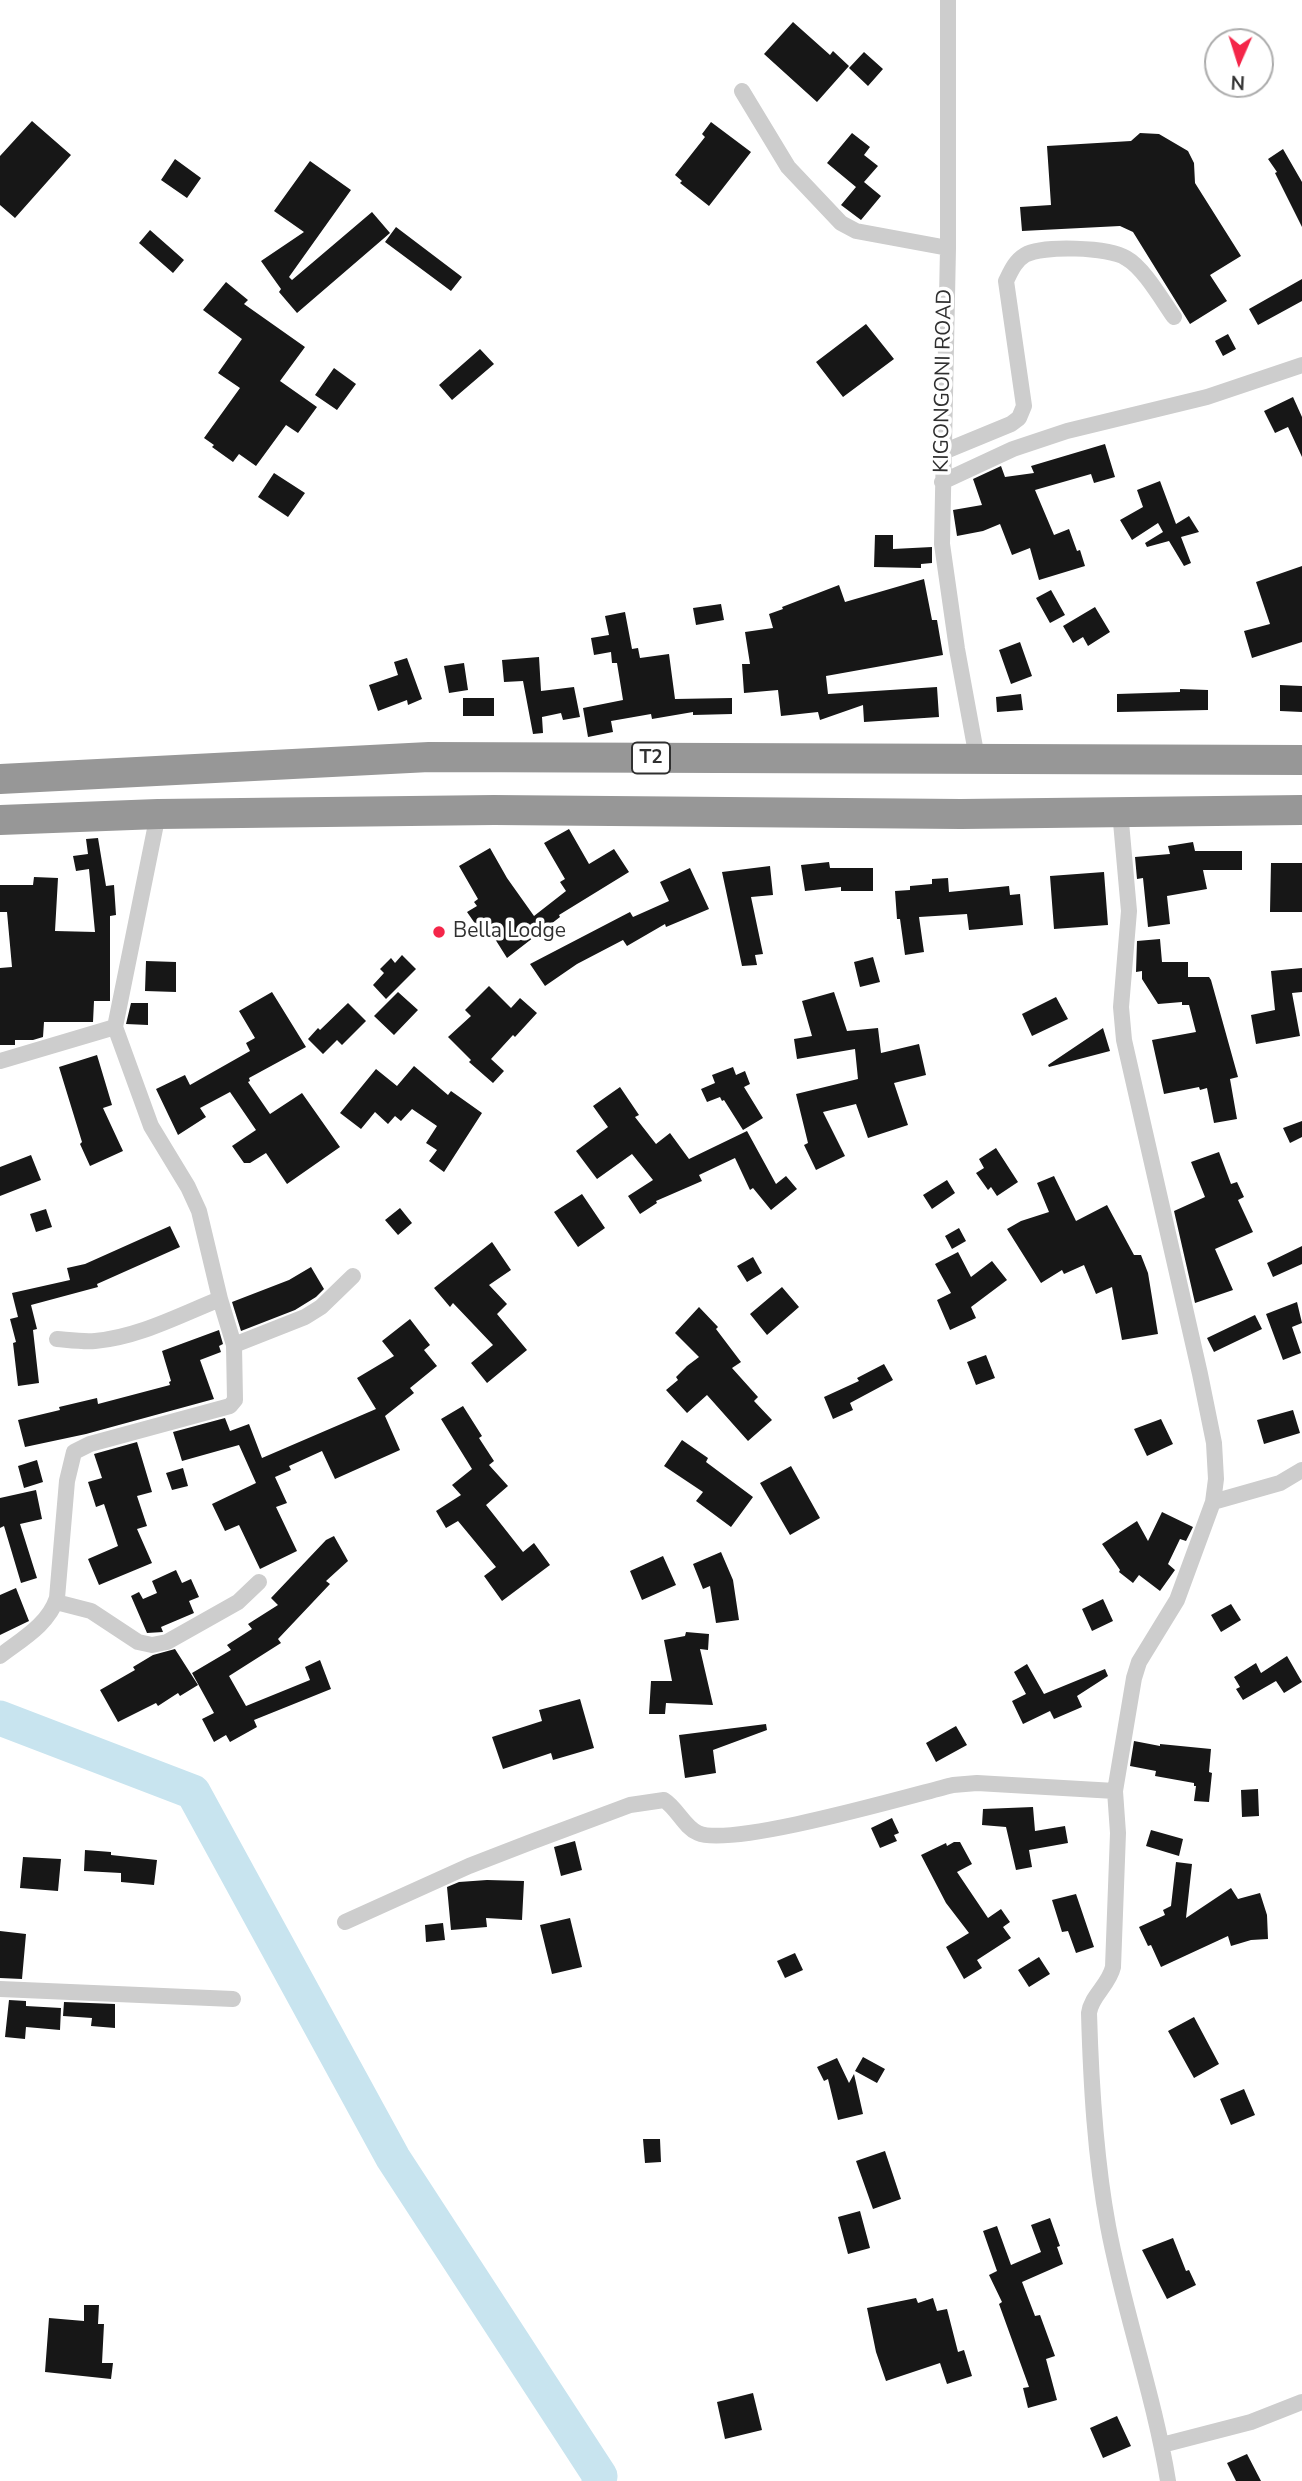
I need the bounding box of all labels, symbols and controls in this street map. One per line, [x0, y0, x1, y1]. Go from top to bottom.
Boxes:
north arrow [1204, 28, 1274, 98]
text: N [1230, 69, 1246, 95]
street label: KIGONGONI ROAD [930, 289, 958, 473]
road number: T2 [632, 743, 670, 774]
place label: Bella Lodge [453, 919, 566, 945]
marker: Bella Lodge [431, 924, 447, 940]

